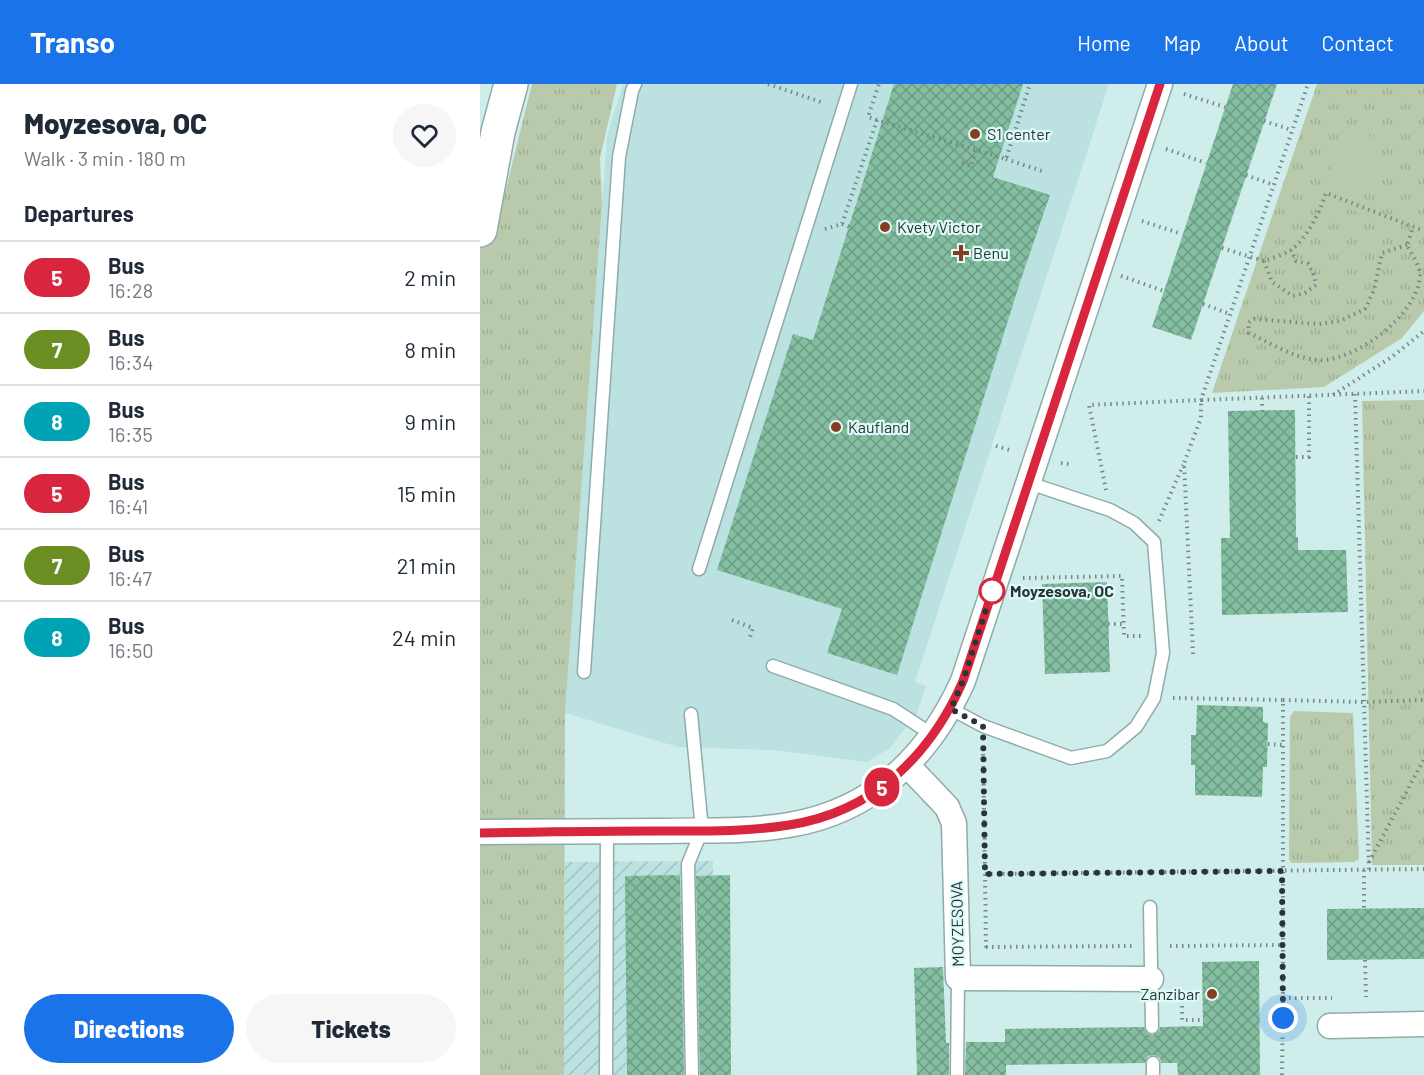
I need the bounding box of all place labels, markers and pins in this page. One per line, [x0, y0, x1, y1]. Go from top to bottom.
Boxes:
place label: S1 center [987, 124, 1051, 143]
marker: S1 center [968, 127, 982, 141]
place label: Kvety Victor [897, 217, 981, 236]
marker: Kvety Victor [878, 220, 892, 234]
place label: Benu [973, 243, 1009, 262]
marker: Benu [954, 246, 968, 260]
place label: Kaufland [848, 417, 909, 436]
marker: Kaufland [829, 420, 843, 434]
marker: Moyzesova, OC [979, 578, 1005, 604]
place label: Moyzesova, OC [1010, 581, 1114, 600]
place label: Zanzibar [1140, 984, 1200, 1003]
marker: Zanzibar [1205, 987, 1219, 1001]

